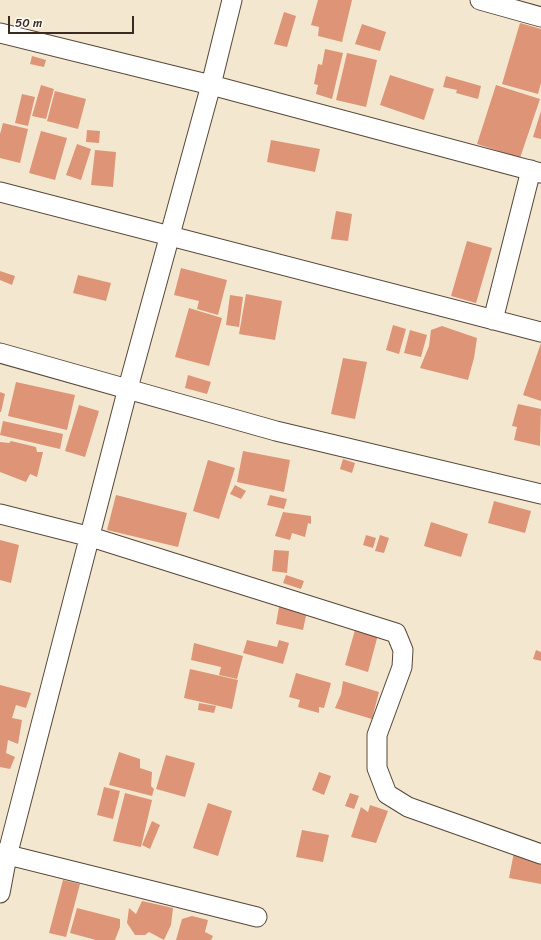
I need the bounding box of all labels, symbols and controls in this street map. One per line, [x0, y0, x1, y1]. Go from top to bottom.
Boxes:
scale bar [10, 8, 136, 34]
text: 50 m [15, 12, 42, 34]

